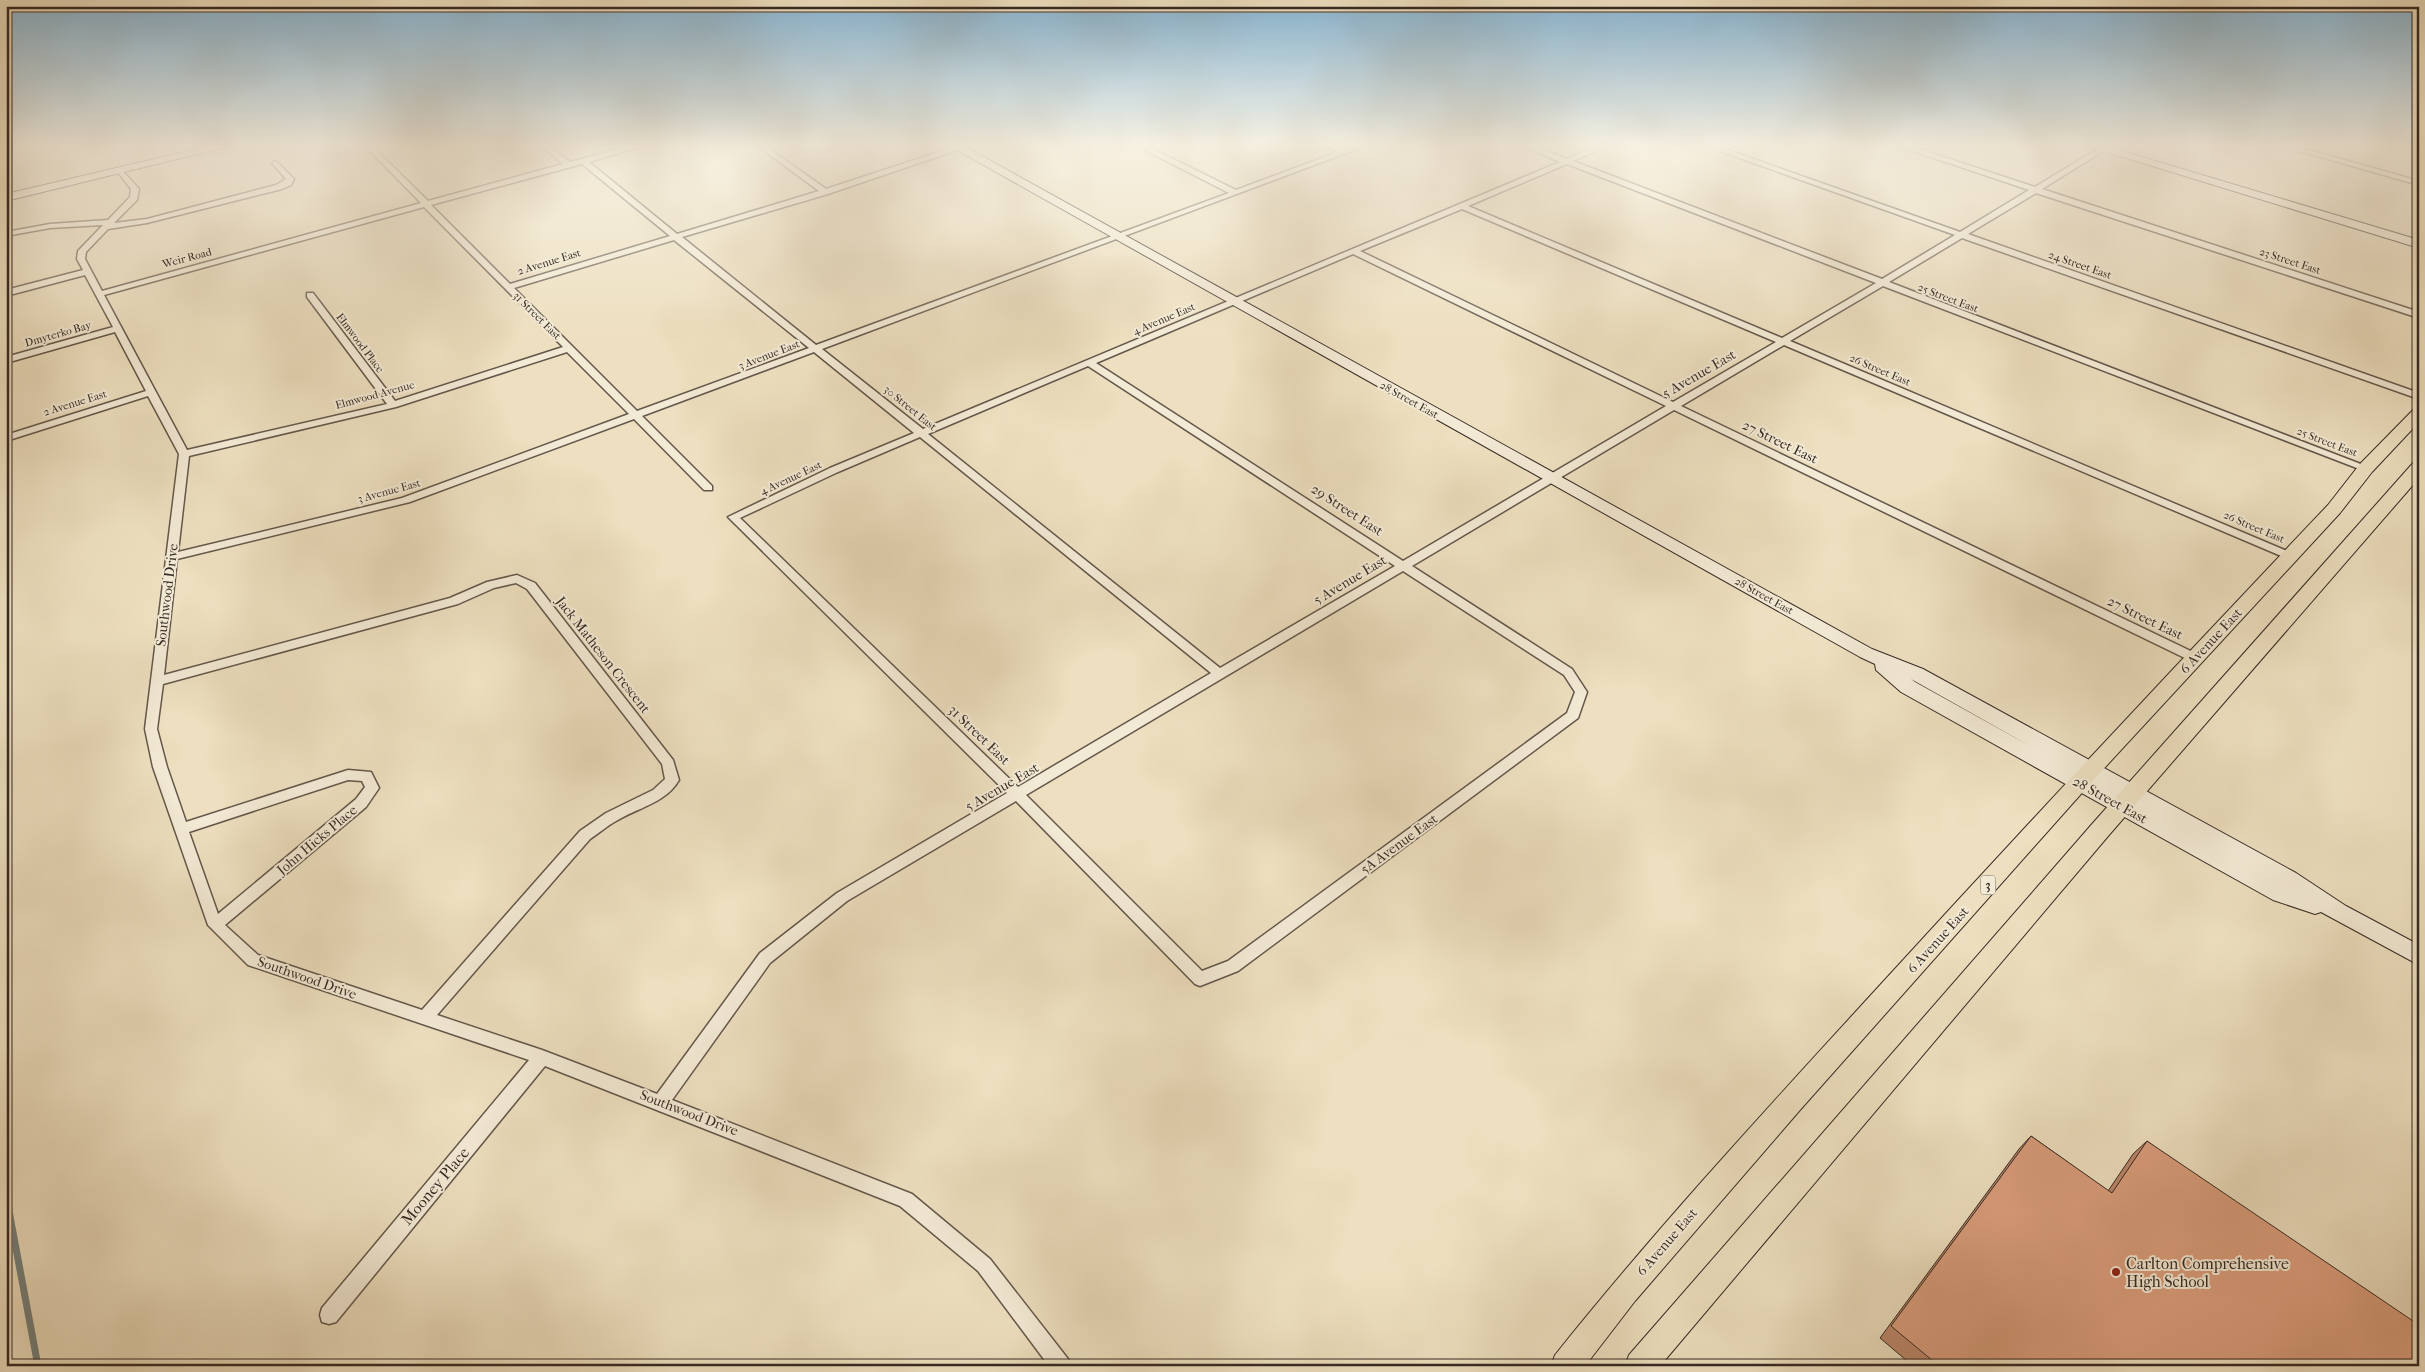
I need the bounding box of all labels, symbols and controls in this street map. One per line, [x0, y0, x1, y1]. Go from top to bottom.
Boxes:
street label: Weir Road [160, 245, 214, 271]
street label: 23 Street East [2258, 245, 2322, 277]
street label: 2 Avenue East [516, 246, 582, 278]
street label: 24 Street East [2047, 248, 2113, 282]
street label: 25 Street East [1916, 280, 1980, 316]
street label: 31 Street East [510, 289, 564, 343]
street label: 4 Avenue East [1131, 300, 1197, 338]
street label: Elmwood Place [333, 311, 387, 376]
street label: Dmyterko Bay [23, 318, 94, 350]
street label: 3 Avenue East [737, 337, 802, 373]
street label: 5 Avenue East [1659, 346, 1739, 402]
street label: 26 Street East [1847, 351, 1913, 389]
street label: Elmwood Avenue [334, 378, 417, 412]
street label: 28 Street East [1378, 379, 1441, 421]
street label: 30 Street East [881, 383, 939, 433]
street label: 2 Avenue East [42, 387, 108, 419]
street label: 27 Street East [1739, 416, 1821, 468]
street label: 25 Street East [2295, 424, 2359, 460]
street label: 4 Avenue East [758, 458, 824, 498]
street label: 3 Avenue East [356, 476, 422, 506]
street label: 29 Street East [1308, 480, 1386, 540]
street label: 26 Street East [2221, 508, 2287, 546]
street label: Southwood Drive [152, 542, 182, 648]
street label: 5 Avenue East [1310, 551, 1390, 609]
street label: 28 Street East [1733, 575, 1796, 617]
street label: Jack Matheson Crescent [551, 592, 654, 717]
street label: 27 Street East [2104, 592, 2186, 644]
street label: 6 Avenue East [2176, 605, 2246, 677]
street label: 31 Street East [945, 701, 1013, 769]
street label: 5 Avenue East [962, 759, 1042, 815]
street label: 28 Street East [2070, 773, 2150, 827]
street label: John Hicks Place [273, 801, 361, 879]
street label: 5A Avenue East [1357, 810, 1441, 878]
road number: 3 [1980, 876, 1996, 894]
street label: 6 Avenue East [1904, 903, 1972, 977]
street label: Southwood Drive [255, 953, 359, 1003]
street label: Southwood Drive [637, 1086, 741, 1140]
street label: Mooney Place [397, 1143, 473, 1229]
street label: 6 Avenue East [1633, 1205, 1701, 1279]
place label: Carlton Comprehensive High School [2126, 1254, 2289, 1291]
marker: Carlton Comprehensive High School [2110, 1266, 2122, 1278]

